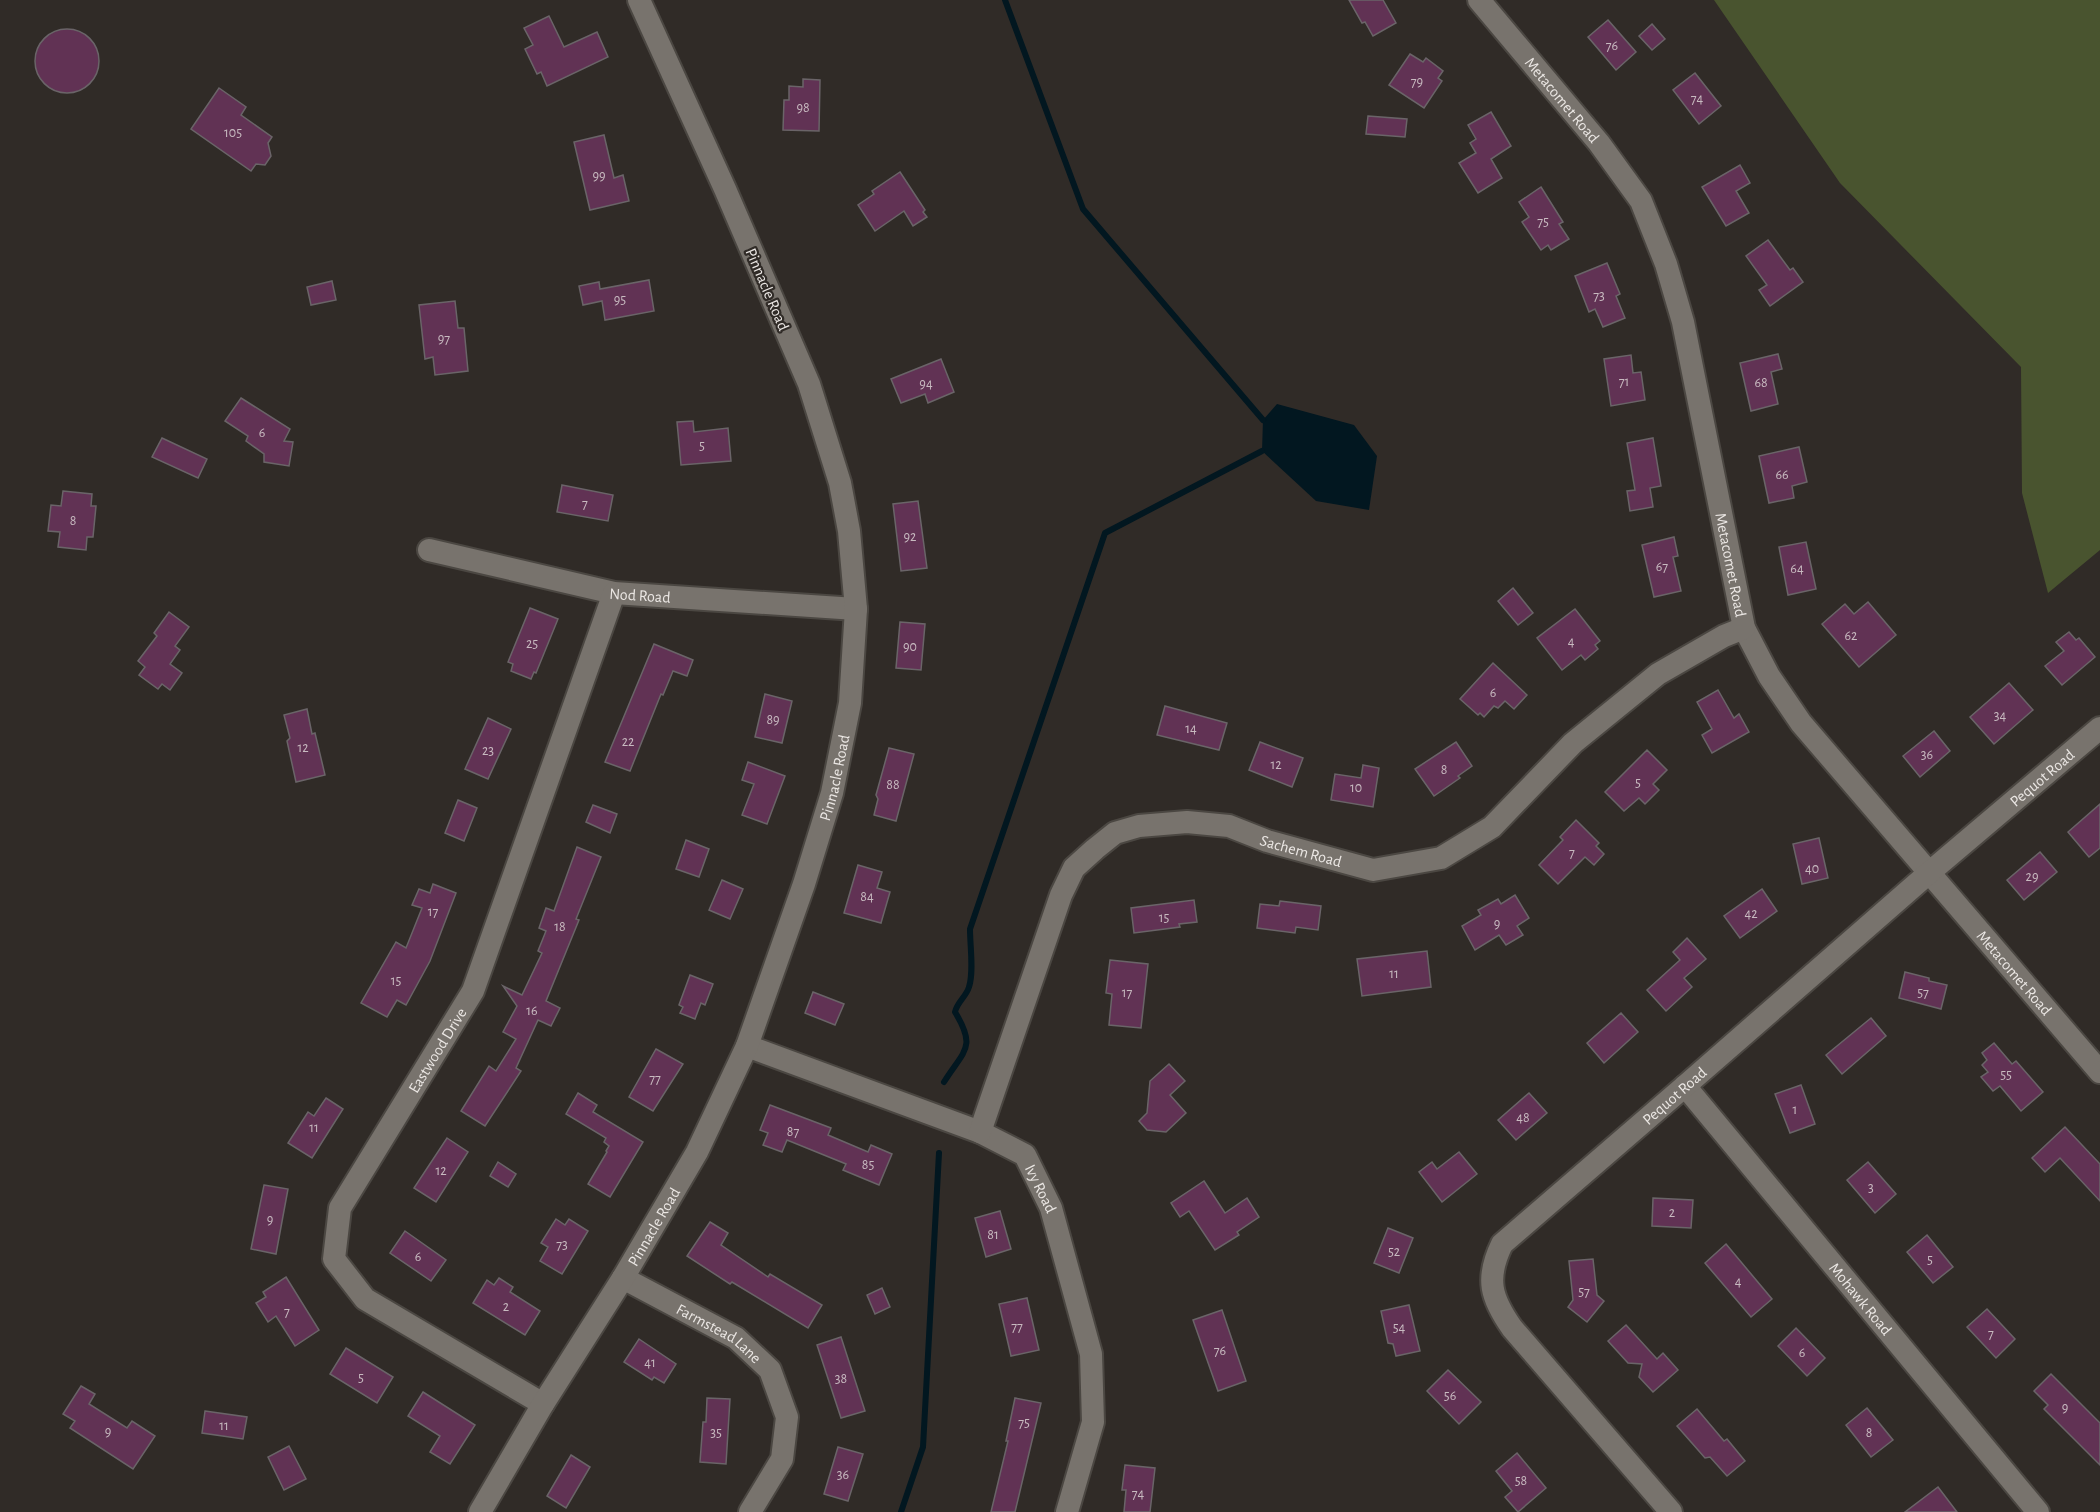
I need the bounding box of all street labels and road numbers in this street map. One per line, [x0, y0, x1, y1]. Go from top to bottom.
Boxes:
street label: Metacomet Road [1522, 55, 1602, 146]
street label: Pinnacle Road [743, 246, 792, 333]
street label: Metacomet Road [1712, 511, 1749, 618]
street label: Nod Road [609, 586, 671, 606]
street label: Pinnacle Road [817, 733, 852, 823]
street label: Pequot Road [2007, 747, 2078, 810]
street label: Sachem Road [1258, 832, 1343, 870]
street label: Metacomet Road [1973, 928, 2054, 1019]
street label: Eastwood Drive [406, 1005, 470, 1096]
street label: Pequot Road [1640, 1064, 1710, 1128]
street label: Ivy Road [1022, 1162, 1059, 1216]
street label: Pinnacle Road [625, 1185, 683, 1269]
street label: Mohawk Road [1826, 1260, 1895, 1338]
street label: Farmstead Lane [674, 1301, 764, 1366]

